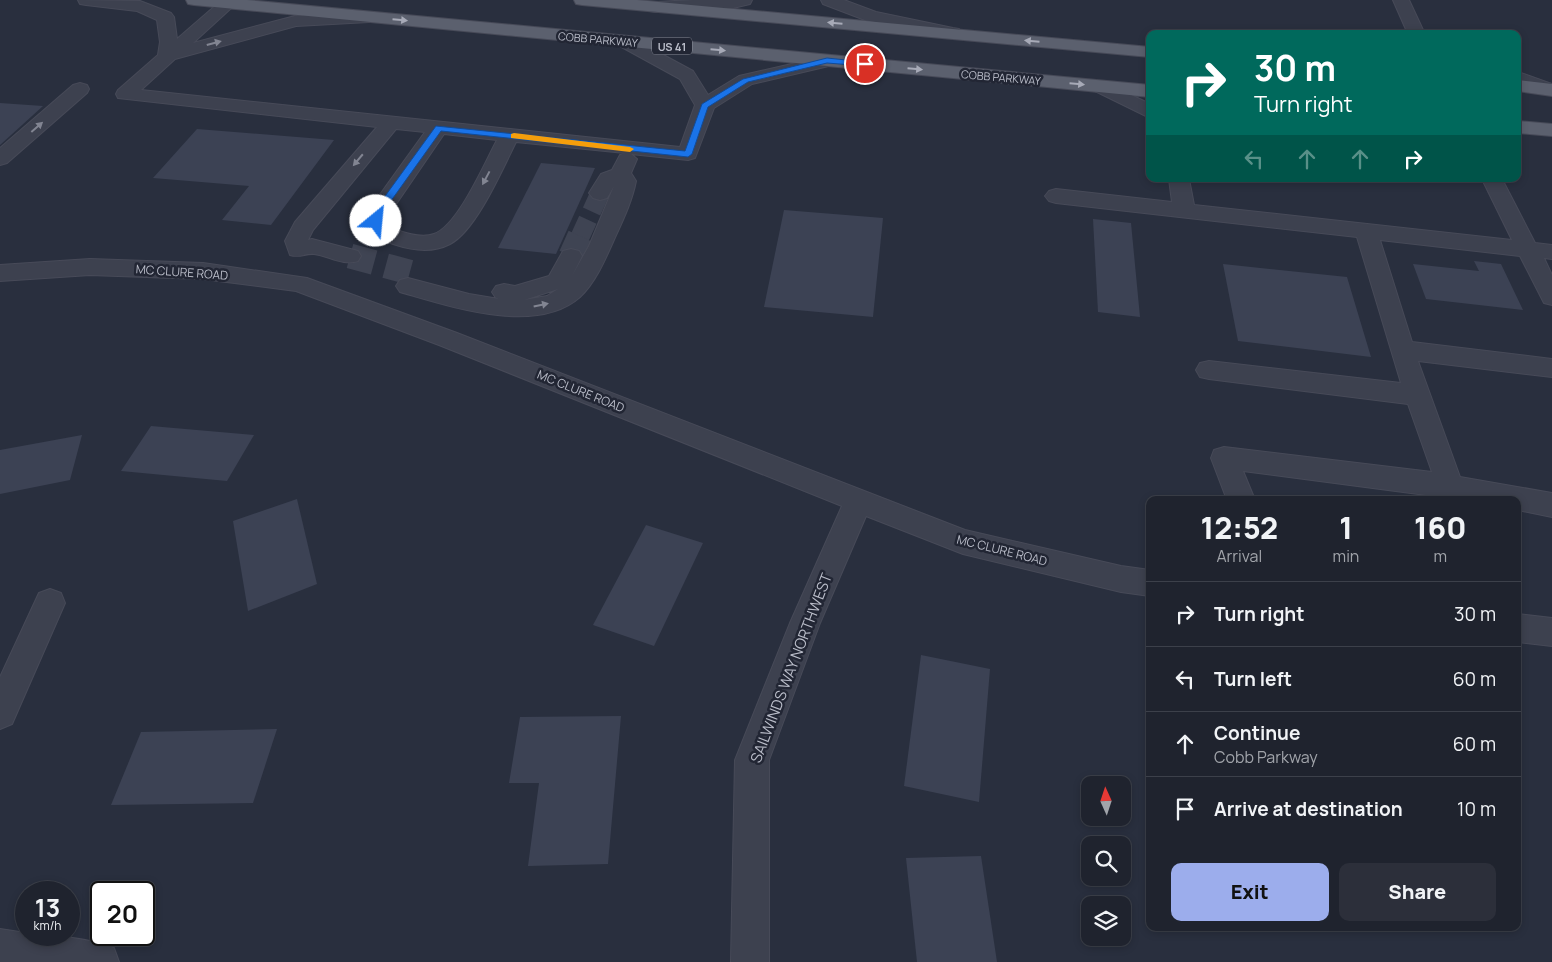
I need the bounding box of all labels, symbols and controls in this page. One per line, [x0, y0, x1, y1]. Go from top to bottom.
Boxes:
one-way arrow [392, 16, 408, 24]
one-way arrow [827, 19, 843, 27]
street label: COBB PARKWAY [557, 28, 639, 50]
road number: US 41 [652, 37, 692, 54]
one-way arrow [1023, 37, 1039, 45]
one-way arrow [206, 38, 221, 46]
pin [844, 43, 886, 85]
text: 30 m [1254, 44, 1336, 92]
one-way arrow [711, 46, 727, 54]
icon: arrive [851, 50, 879, 78]
icon: right [1171, 50, 1236, 115]
one-way arrow [907, 65, 923, 73]
street label: COBB PARKWAY [960, 66, 1042, 88]
one-way arrow [1069, 81, 1085, 89]
text: Turn right [1254, 89, 1352, 119]
one-way arrow [31, 122, 43, 133]
icon: left [1240, 145, 1268, 173]
icon: ahead [1293, 145, 1321, 173]
icon: ahead [1346, 145, 1374, 173]
icon: right [1399, 145, 1427, 173]
one-way arrow [353, 154, 364, 167]
one-way arrow [482, 171, 490, 186]
position arrow [349, 194, 401, 246]
street label: MC CLURE ROAD [135, 260, 229, 284]
one-way arrow [534, 301, 549, 309]
street label: MC CLURE ROAD [535, 366, 627, 416]
text: 12:52 [1201, 507, 1278, 548]
text: 1 [1339, 507, 1353, 548]
text: 160 [1414, 507, 1466, 548]
street label: MC CLURE ROAD [955, 531, 1049, 569]
text: Arrival [1216, 545, 1262, 567]
text: min [1333, 545, 1359, 567]
text: m [1433, 545, 1447, 567]
street label: SAILWINDS WAY NORTHWEST [745, 570, 837, 766]
icon: right [1171, 600, 1199, 628]
text: Turn right [1214, 601, 1304, 627]
text: 30 m [1454, 601, 1496, 627]
icon: left [1171, 665, 1199, 693]
text: Turn left [1214, 666, 1292, 692]
text: 60 m [1453, 666, 1496, 692]
text: Continue [1214, 720, 1300, 746]
icon: ahead [1171, 730, 1199, 758]
text: 60 m [1453, 731, 1496, 757]
text: Cobb Parkway [1214, 746, 1318, 768]
north arrow [1081, 776, 1131, 826]
map controls [1081, 776, 1131, 946]
icon: arrive [1171, 795, 1199, 823]
text: Arrive at destination [1214, 796, 1403, 822]
text: 10 m [1457, 796, 1496, 822]
button: search [1081, 836, 1131, 886]
button: Exit [1171, 863, 1329, 921]
button: Share [1339, 863, 1496, 921]
speed limit sign: 20 [90, 881, 155, 946]
text: 13 [35, 890, 60, 925]
button: layers [1081, 896, 1131, 946]
text: km/h [34, 917, 61, 934]

